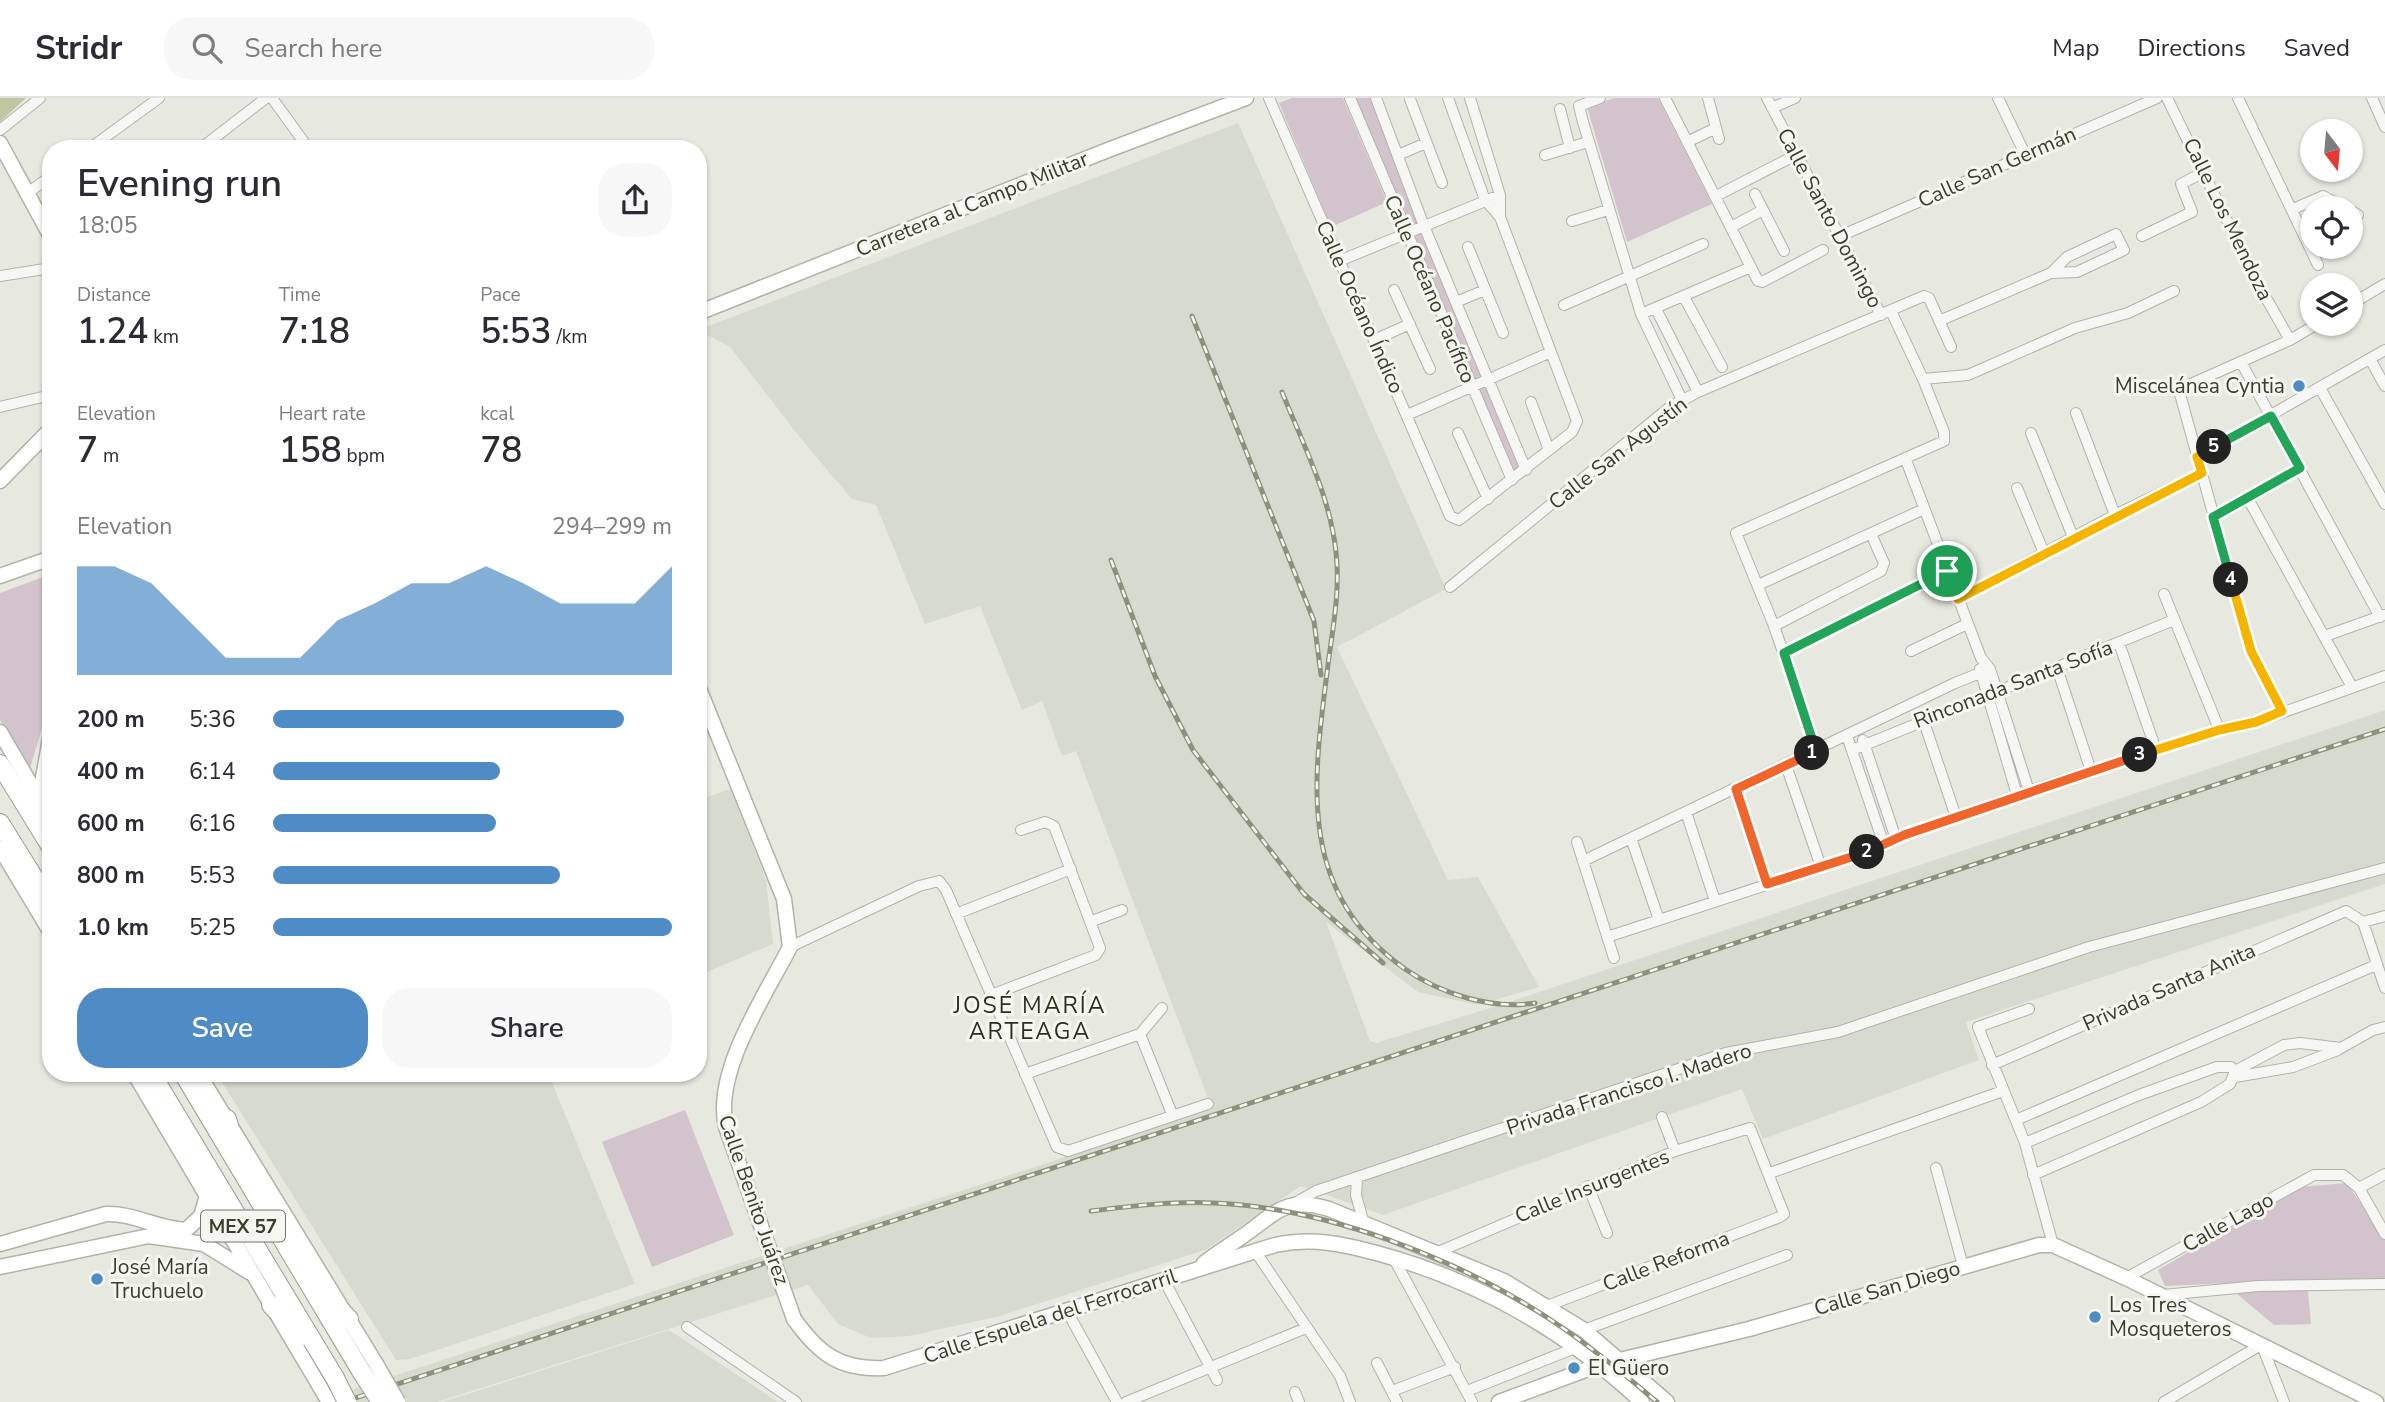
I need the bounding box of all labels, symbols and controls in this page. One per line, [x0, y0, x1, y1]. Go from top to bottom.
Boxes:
search box [164, 17, 654, 80]
text: Stridr [35, 26, 122, 71]
icon: search [188, 29, 226, 67]
text: Search here [244, 31, 382, 66]
text: Map [2052, 32, 2099, 64]
text: Directions [2137, 32, 2246, 64]
text: Saved [2284, 32, 2350, 64]
north arrow [2300, 119, 2362, 182]
map controls [2300, 119, 2363, 336]
street label: Calle San Germán [1914, 120, 2080, 214]
street label: Calle Santo Domingo [1771, 123, 1889, 313]
street label: Calle Los Mendoza [2176, 133, 2280, 305]
street label: Carretera al Campo Militar [852, 144, 1093, 263]
text: Evening run [77, 158, 282, 209]
button: share [598, 163, 672, 237]
street label: Calle Océano Pacífico [1378, 190, 1482, 388]
button: locate [2300, 196, 2363, 259]
text: 18:05 [77, 210, 137, 241]
street label: Calle Océano Índico [1309, 216, 1411, 398]
button: layers [2300, 273, 2363, 336]
text: Distance [77, 282, 151, 308]
text: Time [279, 282, 321, 308]
text: Pace [480, 282, 521, 308]
text: 1.24 [77, 308, 148, 355]
text: 7:18 [279, 308, 350, 355]
text: 5:53 [480, 308, 552, 355]
text: km [148, 324, 179, 350]
text: /km [552, 324, 588, 350]
place label: Miscelánea Cyntia [2115, 372, 2285, 400]
marker: Miscelánea Cyntia [2291, 378, 2307, 394]
street label: Calle San Agustín [1543, 390, 1693, 516]
text: Elevation [77, 401, 156, 427]
text: Heart rate [279, 401, 366, 427]
text: kcal [480, 401, 514, 427]
text: 7 [77, 427, 98, 474]
text: 158 [279, 427, 342, 474]
text: 78 [480, 427, 522, 474]
pin: 5 [2196, 430, 2232, 464]
text: 5 [2208, 433, 2219, 459]
text: m [98, 443, 119, 469]
text: bpm [342, 443, 385, 469]
text: Elevation [77, 511, 172, 542]
text: 294–299 m [552, 511, 672, 542]
pin [1917, 541, 1977, 601]
icon: arrive [1928, 552, 1966, 590]
pin: 4 [2214, 562, 2248, 598]
text: 4 [2225, 566, 2236, 592]
street label: Rinconada Santa Sofía [1909, 633, 2117, 735]
text: 200 m [77, 704, 145, 735]
text: 5:36 [189, 704, 236, 735]
pin: 1 [1794, 736, 1829, 770]
pin: 3 [2122, 738, 2158, 772]
text: 1 [1806, 739, 1817, 765]
text: 3 [2134, 741, 2145, 767]
text: 400 m [77, 756, 145, 787]
text: 6:14 [189, 756, 236, 787]
text: 600 m [77, 808, 145, 839]
text: 6:16 [189, 808, 236, 839]
pin: 2 [1850, 834, 1884, 870]
text: 2 [1861, 838, 1872, 864]
text: 800 m [77, 860, 145, 891]
text: 5:53 [189, 860, 236, 891]
text: 1.0 km [77, 912, 149, 943]
text: 5:25 [189, 912, 236, 943]
street label: Privada Santa Anita [2078, 936, 2260, 1038]
button: Save [77, 988, 368, 1068]
button: Share [382, 988, 672, 1068]
district label: JOSÉ MARÍA ARTEAGA [952, 990, 1107, 1047]
street label: Privada Francisco I. Madero [1503, 1036, 1755, 1142]
street label: Calle Benito Juárez [712, 1111, 796, 1289]
street label: Calle Insurgentes [1511, 1142, 1673, 1230]
street label: Calle Lago [2177, 1185, 2279, 1259]
road number: MEX 57 [201, 1210, 285, 1242]
street label: Calle Reforma [1599, 1224, 1733, 1298]
place label: José María Truchuelo [110, 1253, 209, 1305]
street label: Calle San Diego [1811, 1254, 1963, 1322]
street label: Calle Espuela del Ferrocarril [920, 1262, 1181, 1370]
marker: José María Truchuelo [89, 1271, 105, 1287]
place label: Los Tres Mosqueteros [2109, 1291, 2232, 1343]
marker: Los Tres Mosqueteros [2087, 1309, 2103, 1325]
place label: El Güero [1588, 1354, 1669, 1382]
marker: El Güero [1566, 1360, 1582, 1376]

